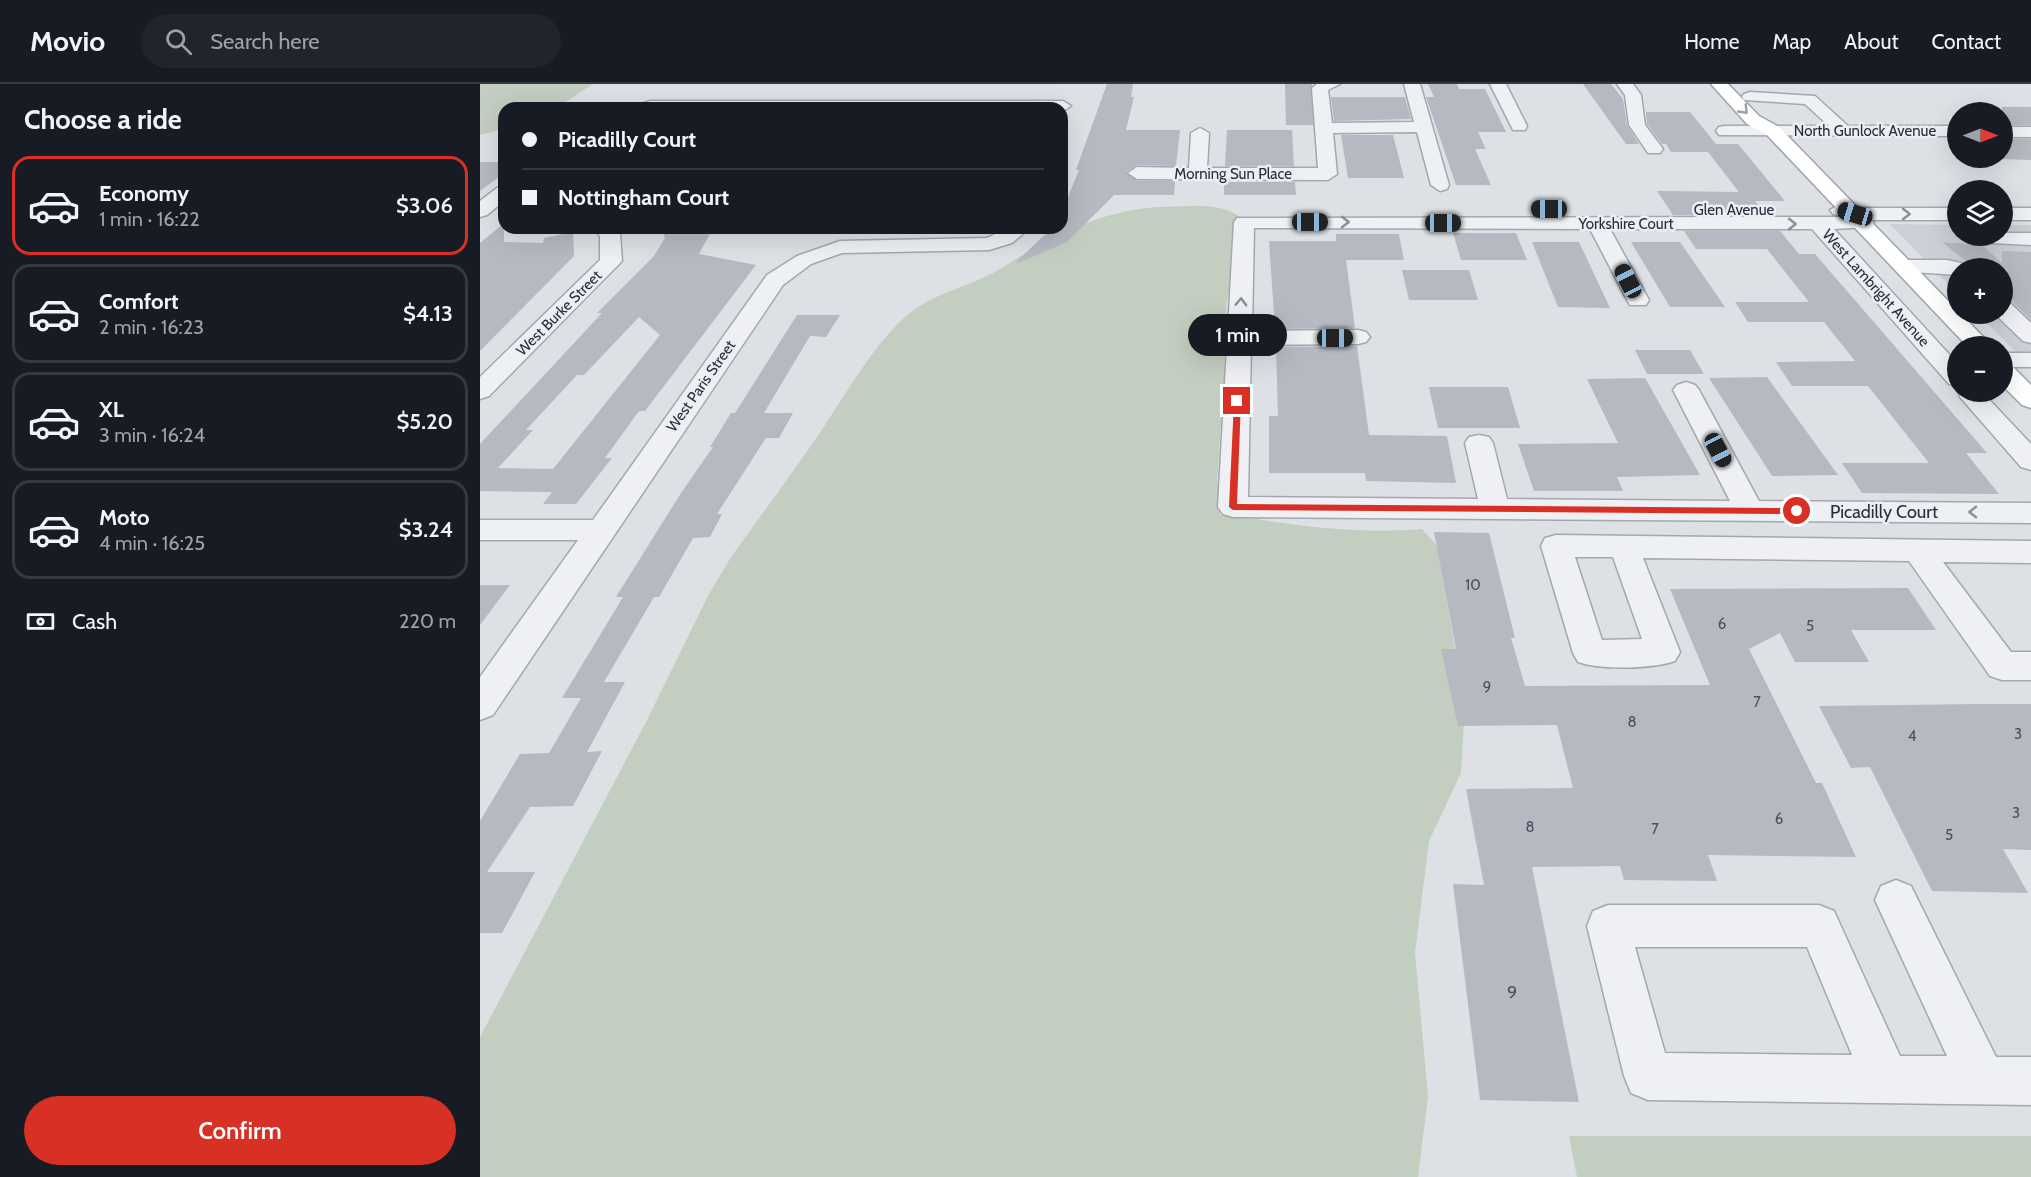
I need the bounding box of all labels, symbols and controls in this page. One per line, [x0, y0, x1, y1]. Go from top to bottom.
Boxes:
search box [141, 14, 561, 68]
text: Movio [30, 24, 105, 58]
icon: search [162, 25, 195, 58]
text: Search here [210, 28, 320, 55]
text: Home [1684, 29, 1740, 54]
text: Map [1773, 29, 1811, 54]
text: About [1844, 29, 1898, 54]
text: Contact [1931, 29, 2001, 54]
north arrow [1947, 102, 2013, 168]
map controls [1947, 102, 2013, 402]
text: Choose a ride [24, 103, 182, 136]
one-way arrow [1737, 103, 1748, 113]
street label: North Gunlock Avenue [1794, 122, 1936, 140]
text: Picadilly Court [558, 126, 696, 153]
street label: Morning Sun Place [1174, 165, 1292, 183]
icon: car [27, 179, 81, 233]
text: Economy [99, 180, 189, 207]
button: layers [1947, 180, 2013, 246]
text: Nottingham Court [558, 184, 729, 211]
text: $3.06 [396, 192, 453, 219]
car [1531, 200, 1567, 218]
car [1835, 200, 1875, 228]
street label: Glen Avenue [1694, 201, 1775, 219]
text: 1 min · 16:22 [99, 207, 200, 231]
one-way arrow [1902, 208, 1911, 220]
car [1292, 213, 1328, 231]
car [1425, 214, 1461, 232]
street label: Yorkshire Court [1578, 215, 1674, 233]
one-way arrow [1340, 216, 1349, 228]
one-way arrow [1787, 218, 1796, 231]
street label: West Lambright Avenue [1819, 226, 1934, 351]
button: + [1947, 258, 2013, 324]
car [1612, 261, 1644, 301]
street label: West Burke Street [513, 267, 605, 359]
icon: car [27, 287, 81, 341]
text: Comfort [99, 288, 178, 315]
one-way arrow [1235, 297, 1248, 306]
text: $4.13 [403, 300, 453, 327]
callout: 1 min [1188, 314, 1287, 356]
text: 2 min · 16:23 [99, 315, 204, 339]
text: 1 min [1215, 323, 1260, 347]
car [1317, 329, 1353, 347]
button: − [1947, 336, 2013, 402]
street label: West Paris Street [663, 337, 739, 435]
route end [1223, 387, 1250, 414]
icon: car [27, 395, 81, 449]
text: XL [99, 396, 124, 423]
text: $5.20 [397, 408, 453, 435]
text: 3 min · 16:24 [99, 423, 205, 447]
car [1702, 430, 1734, 470]
route start [1783, 497, 1810, 524]
street label: Picadilly Court [1830, 501, 1938, 523]
icon: car [27, 503, 81, 557]
text: Moto [99, 504, 150, 531]
one-way arrow [1968, 506, 1977, 518]
text: $3.24 [399, 516, 453, 543]
text: 4 min · 16:25 [99, 531, 205, 555]
house number: 10 [1465, 576, 1481, 594]
icon: cash [24, 605, 57, 638]
text: Cash [72, 608, 117, 635]
text: 220 m [399, 609, 456, 633]
house number: 6 [1718, 615, 1726, 633]
house number: 5 [1806, 617, 1814, 635]
house number: 9 [1483, 678, 1491, 696]
house number: 7 [1753, 693, 1761, 711]
house number: 8 [1627, 713, 1637, 731]
house number: 3 [2014, 725, 2022, 743]
house number: 4 [1908, 727, 1917, 745]
house number: 3 [2012, 804, 2020, 822]
house number: 6 [1775, 810, 1783, 828]
house number: 8 [1525, 818, 1535, 836]
house number: 7 [1651, 820, 1659, 838]
house number: 5 [1945, 826, 1953, 844]
house number: 9 [1507, 982, 1517, 1004]
button: Confirm [24, 1096, 456, 1165]

